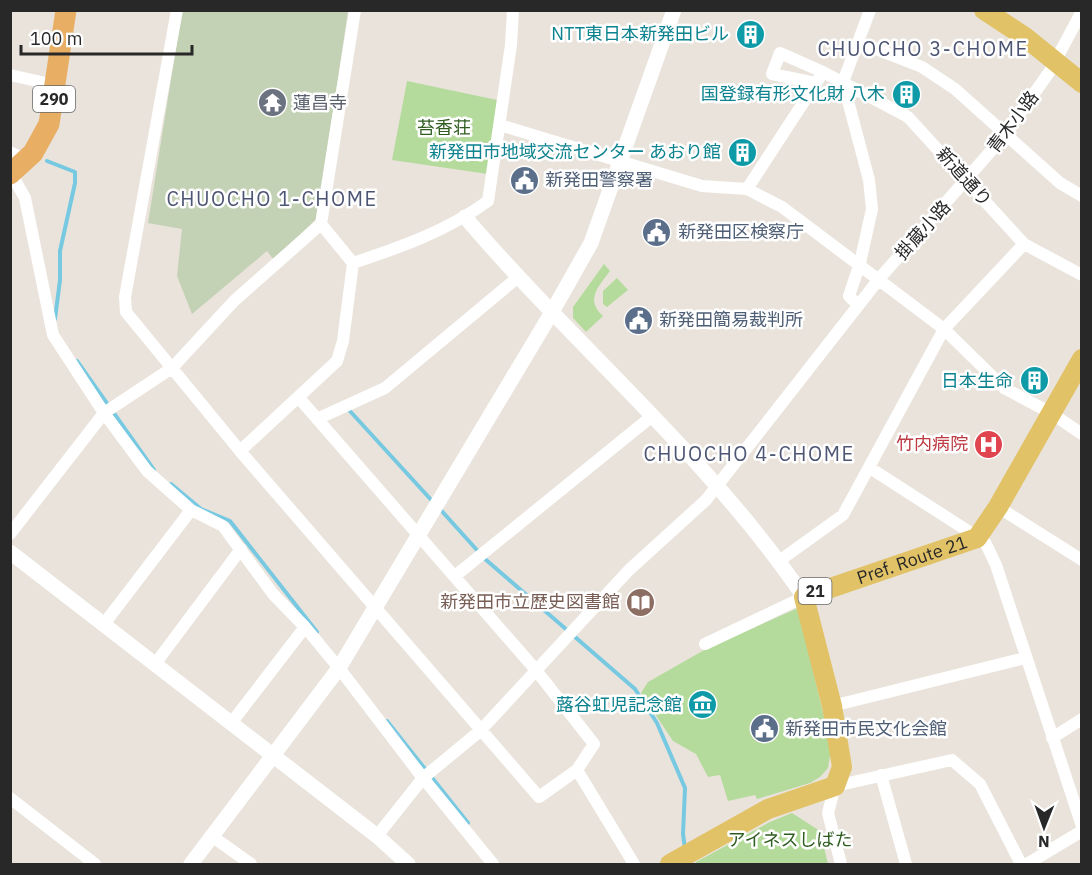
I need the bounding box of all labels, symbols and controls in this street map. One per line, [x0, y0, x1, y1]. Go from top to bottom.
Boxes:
scale bar [21, 18, 192, 56]
building icon: NTT東日本新発田ビル [734, 18, 766, 50]
place label: NTT東日本新発田ビル [551, 22, 729, 45]
text: 100 m [30, 27, 82, 50]
district label: CHUOCHO 3-CHOME [817, 35, 1029, 62]
building icon: 国登録有形文化財 八木 [890, 78, 922, 110]
place label: 国登録有形文化財 八木 [701, 82, 885, 105]
road number: 290 [33, 86, 75, 112]
street label: 青木小路 [982, 86, 1043, 157]
temple icon: 蓮昌寺 [256, 87, 288, 119]
place label: 蓮昌寺 [293, 91, 347, 114]
park label: 苔香荘 [417, 116, 471, 139]
building icon: 新発田市地域交流センター あおり館 [726, 136, 758, 168]
place label: 新発田市地域交流センター あおり館 [429, 140, 721, 163]
street label: 新道通り [932, 142, 997, 211]
public building icon: 新発田警察署 [508, 164, 540, 196]
place label: 新発田警察署 [545, 168, 653, 191]
district label: CHUOCHO 1-CHOME [166, 185, 378, 212]
street label: 掛蔵小路 [890, 195, 955, 264]
public building icon: 新発田区検察庁 [641, 216, 673, 248]
place label: 新発田区検察庁 [678, 220, 804, 243]
public building icon: 新発田簡易裁判所 [622, 304, 654, 336]
place label: 新発田簡易裁判所 [659, 308, 803, 331]
building icon: 日本生命 [1018, 365, 1050, 397]
place label: 日本生命 [941, 369, 1013, 392]
hospital icon: 竹内病院 [973, 428, 1005, 460]
place label: 竹内病院 [896, 432, 968, 455]
district label: CHUOCHO 4-CHOME [643, 440, 855, 467]
street label: Pref. Route 21 [854, 530, 970, 589]
road number: 21 [798, 578, 832, 604]
library icon: 新発田市立歴史図書館 [625, 586, 657, 618]
place label: 新発田市立歴史図書館 [440, 590, 620, 613]
museum icon: 蕗谷虹児記念館 [687, 689, 719, 721]
place label: 蕗谷虹児記念館 [556, 693, 682, 716]
public building icon: 新発田市民文化会館 [748, 713, 780, 745]
place label: 新発田市民文化会館 [785, 717, 947, 740]
north arrow [1014, 797, 1074, 857]
park label: アイネスしばた [727, 828, 853, 851]
text: N [1038, 832, 1050, 852]

